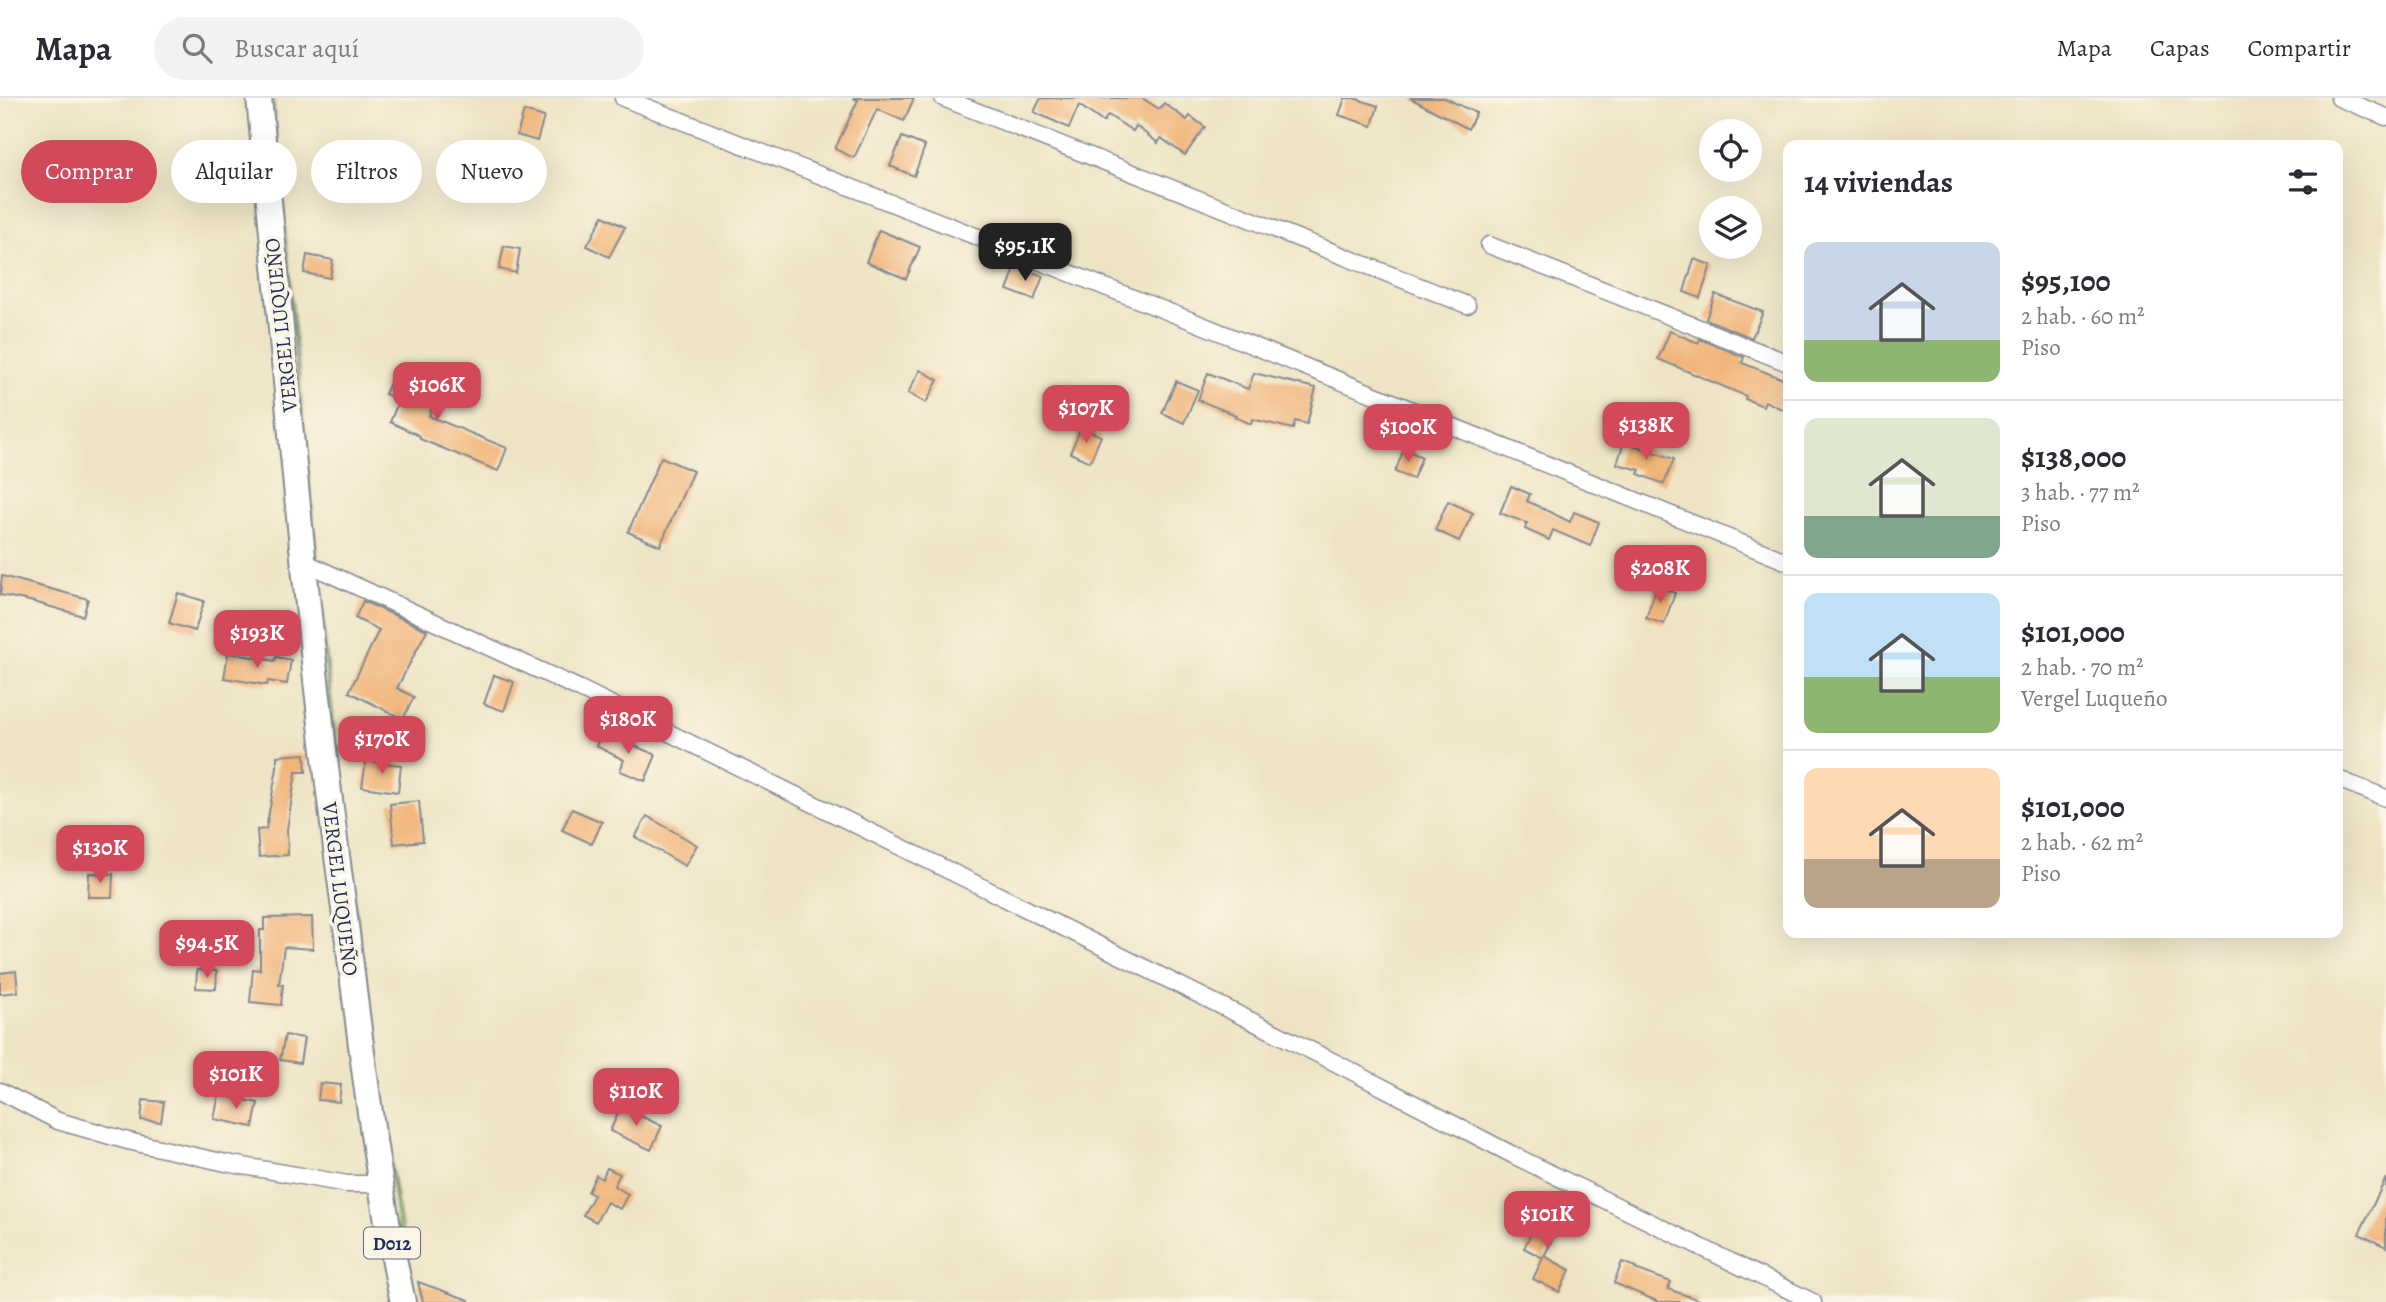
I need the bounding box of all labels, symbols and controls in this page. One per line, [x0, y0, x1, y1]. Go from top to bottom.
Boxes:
search box [154, 17, 644, 80]
text: Mapa [35, 26, 112, 71]
icon: search [178, 29, 216, 67]
text: Buscar aquí [234, 31, 359, 66]
text: Mapa [2057, 32, 2112, 64]
text: Capas [2150, 32, 2210, 64]
text: Compartir [2248, 32, 2351, 64]
map controls [1699, 119, 1762, 259]
button: locate [1699, 119, 1762, 182]
chip: Comprar [21, 140, 157, 203]
chip: Alquilar [171, 140, 297, 203]
chip: Filtros [311, 140, 422, 203]
chip: Nuevo [436, 140, 547, 203]
text: 14 viviendas [1804, 162, 1953, 202]
icon: filters [2284, 163, 2322, 201]
button: layers [1699, 196, 1762, 259]
pin: $95.1K [968, 223, 1082, 283]
text: $95.1K [995, 230, 1055, 261]
street label: VERGEL LUQUEÑO [258, 237, 304, 414]
text: $95,100 [2021, 261, 2111, 301]
icon: home [1860, 270, 1944, 354]
text: 2 hab. · 60 m² [2021, 301, 2145, 332]
text: Piso [2021, 332, 2061, 363]
pin: $106K [388, 362, 486, 422]
text: $106K [409, 369, 465, 400]
pin: $107K [1037, 386, 1135, 445]
text: $107K [1058, 392, 1114, 423]
pin: $138K [1597, 402, 1695, 462]
pin: $100K [1359, 404, 1457, 464]
text: $138K [1619, 409, 1674, 440]
text: $100K [1379, 411, 1437, 442]
text: $138,000 [2021, 437, 2126, 477]
icon: home [1860, 446, 1944, 530]
text: 3 hab. · 77 m² [2021, 477, 2140, 508]
text: Piso [2021, 508, 2061, 539]
pin: $208K [1611, 546, 1709, 605]
text: $208K [1630, 552, 1690, 583]
pin: $193K [208, 610, 306, 670]
text: $101,000 [2021, 612, 2125, 652]
text: $193K [230, 617, 284, 648]
icon: home [1860, 621, 1944, 705]
text: 2 hab. · 70 m² [2021, 652, 2144, 683]
text: Vergel Luqueño [2021, 683, 2168, 714]
pin: $180K [579, 696, 677, 756]
text: $180K [600, 703, 656, 734]
pin: $170K [333, 716, 431, 776]
text: $170K [354, 723, 410, 754]
text: $101,000 [2021, 787, 2125, 827]
icon: home [1860, 796, 1944, 880]
street label: VERGEL LUQUEÑO [315, 799, 365, 978]
pin: $130K [51, 826, 149, 885]
text: 2 hab. · 62 m² [2021, 827, 2143, 858]
text: $130K [72, 832, 128, 863]
text: Piso [2021, 858, 2061, 889]
pin: $94.5K [150, 920, 264, 980]
text: $94.5K [175, 927, 239, 958]
pin: $101K [187, 1052, 285, 1111]
text: $101K [209, 1058, 263, 1089]
pin: $110K [587, 1068, 685, 1128]
text: $110K [609, 1075, 663, 1106]
pin: $101K [1498, 1192, 1596, 1251]
text: $101K [1520, 1198, 1574, 1229]
road number: D012 [364, 1228, 420, 1259]

